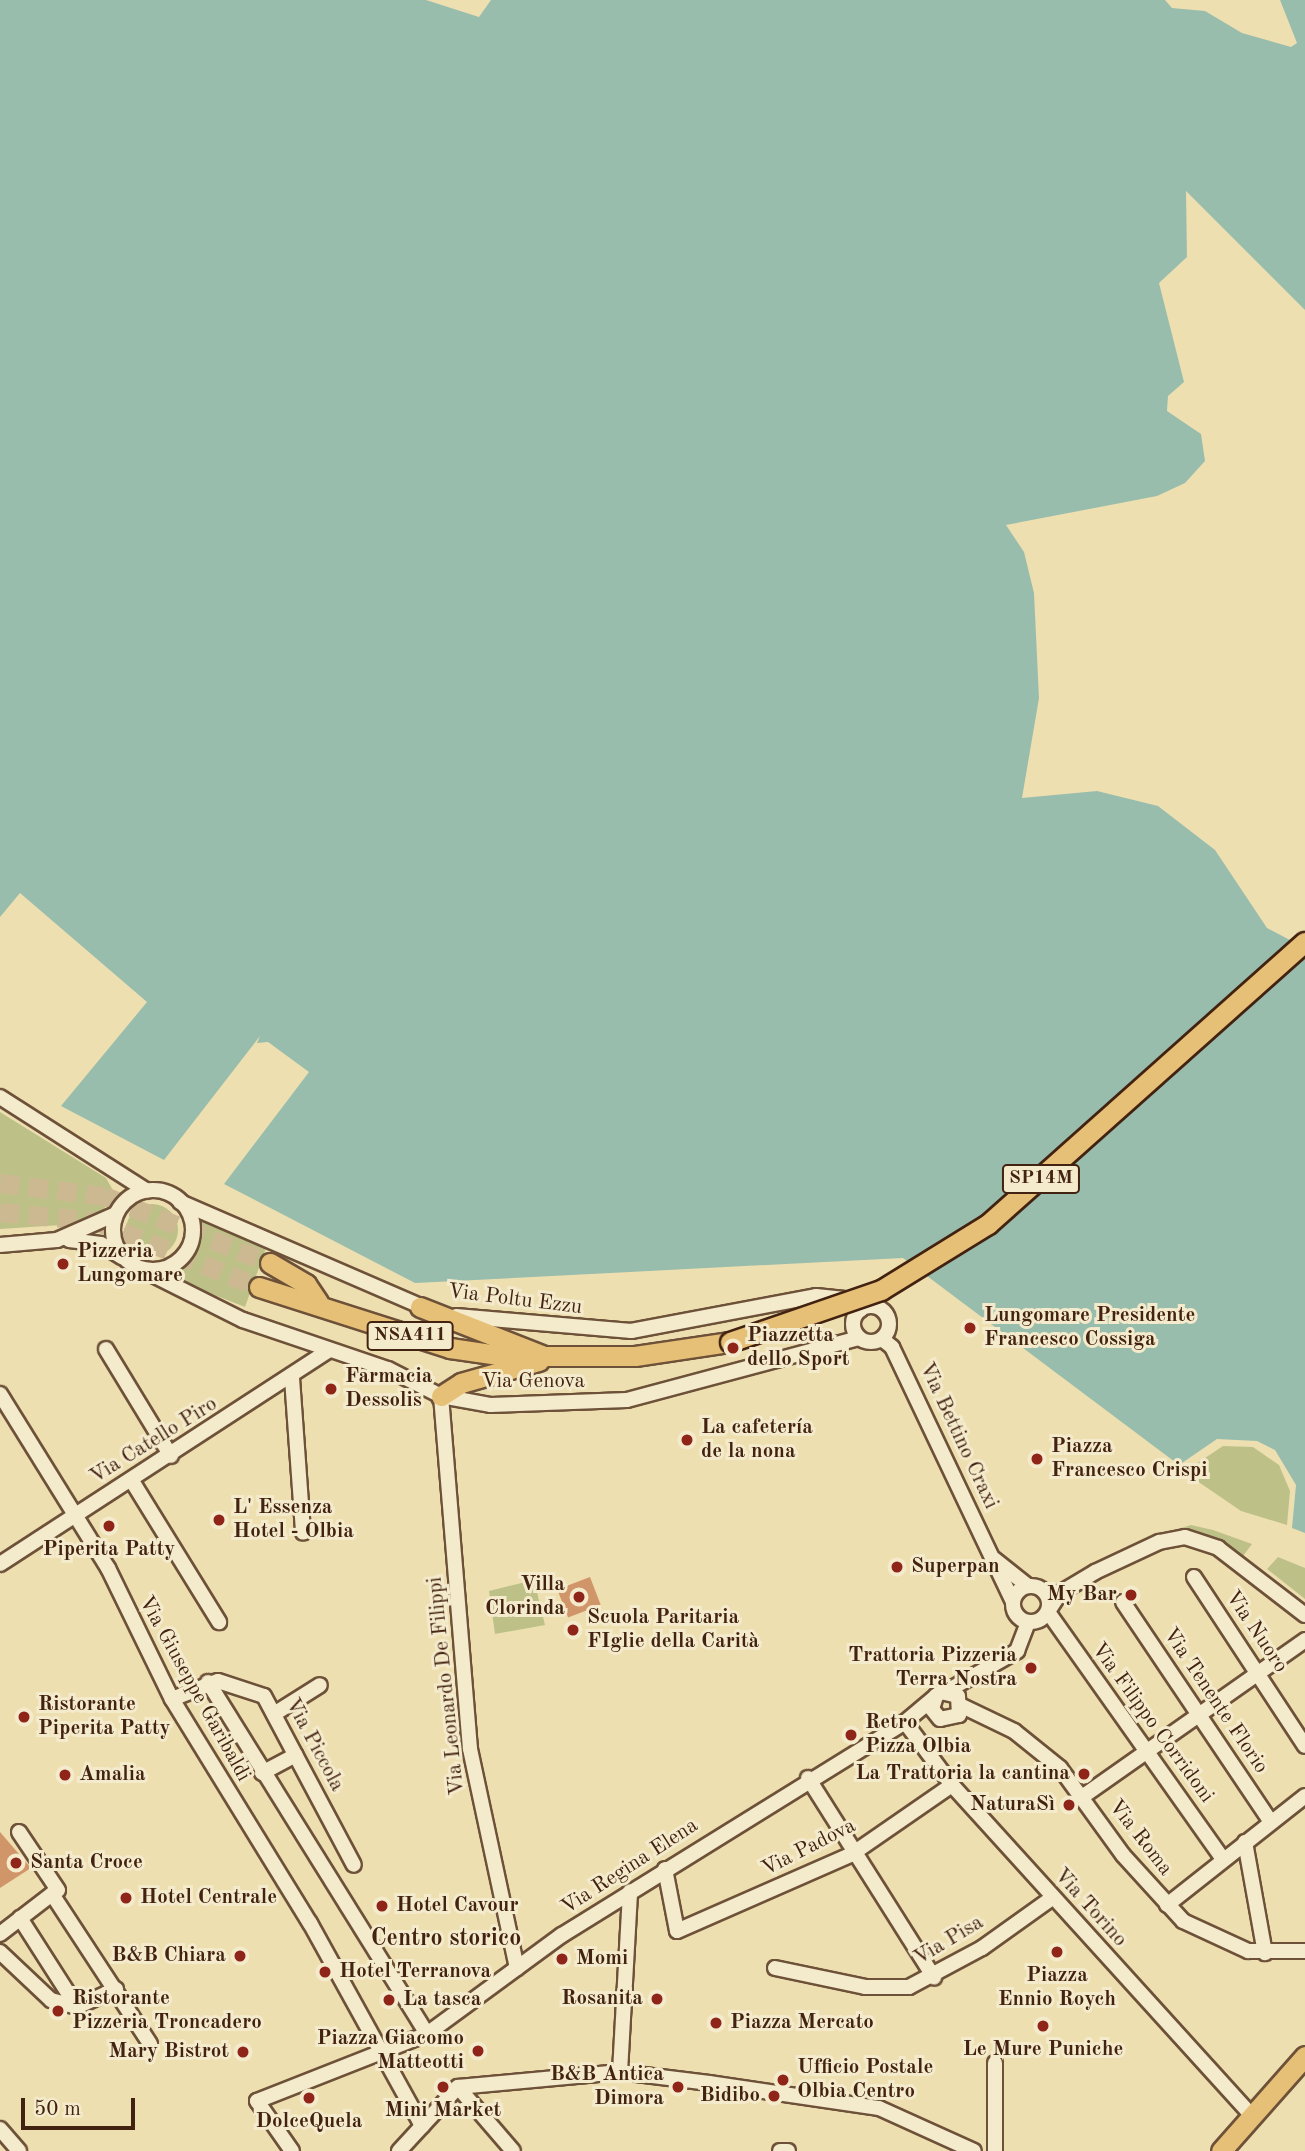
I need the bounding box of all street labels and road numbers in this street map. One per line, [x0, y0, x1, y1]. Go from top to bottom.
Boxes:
road number: SP14M [1001, 1163, 1081, 1194]
street label: Via Poltu Ezzu [446, 1279, 584, 1321]
road number: NSA411 [366, 1320, 454, 1352]
street label: Via Bettino Craxi [913, 1359, 1003, 1513]
street label: Via Genova [481, 1369, 585, 1395]
street label: Via Catello Piro [86, 1392, 222, 1490]
street label: Via Leonardo De Filippi [423, 1576, 471, 1796]
street label: Via Nuoro [1219, 1586, 1293, 1678]
street label: Via Giuseppe Garibaldi [132, 1592, 256, 1786]
street label: Via Tenente Florio [1157, 1623, 1273, 1779]
street label: Via Filippo Corridoni [1085, 1638, 1219, 1808]
street label: Via Piccola [279, 1694, 349, 1796]
street label: Via Roma [1102, 1795, 1178, 1881]
street label: Via Regina Elena [557, 1813, 703, 1921]
street label: Via Padova [758, 1814, 860, 1882]
street label: Via Torino [1048, 1863, 1132, 1953]
street label: Via Pisa [910, 1910, 988, 1972]

